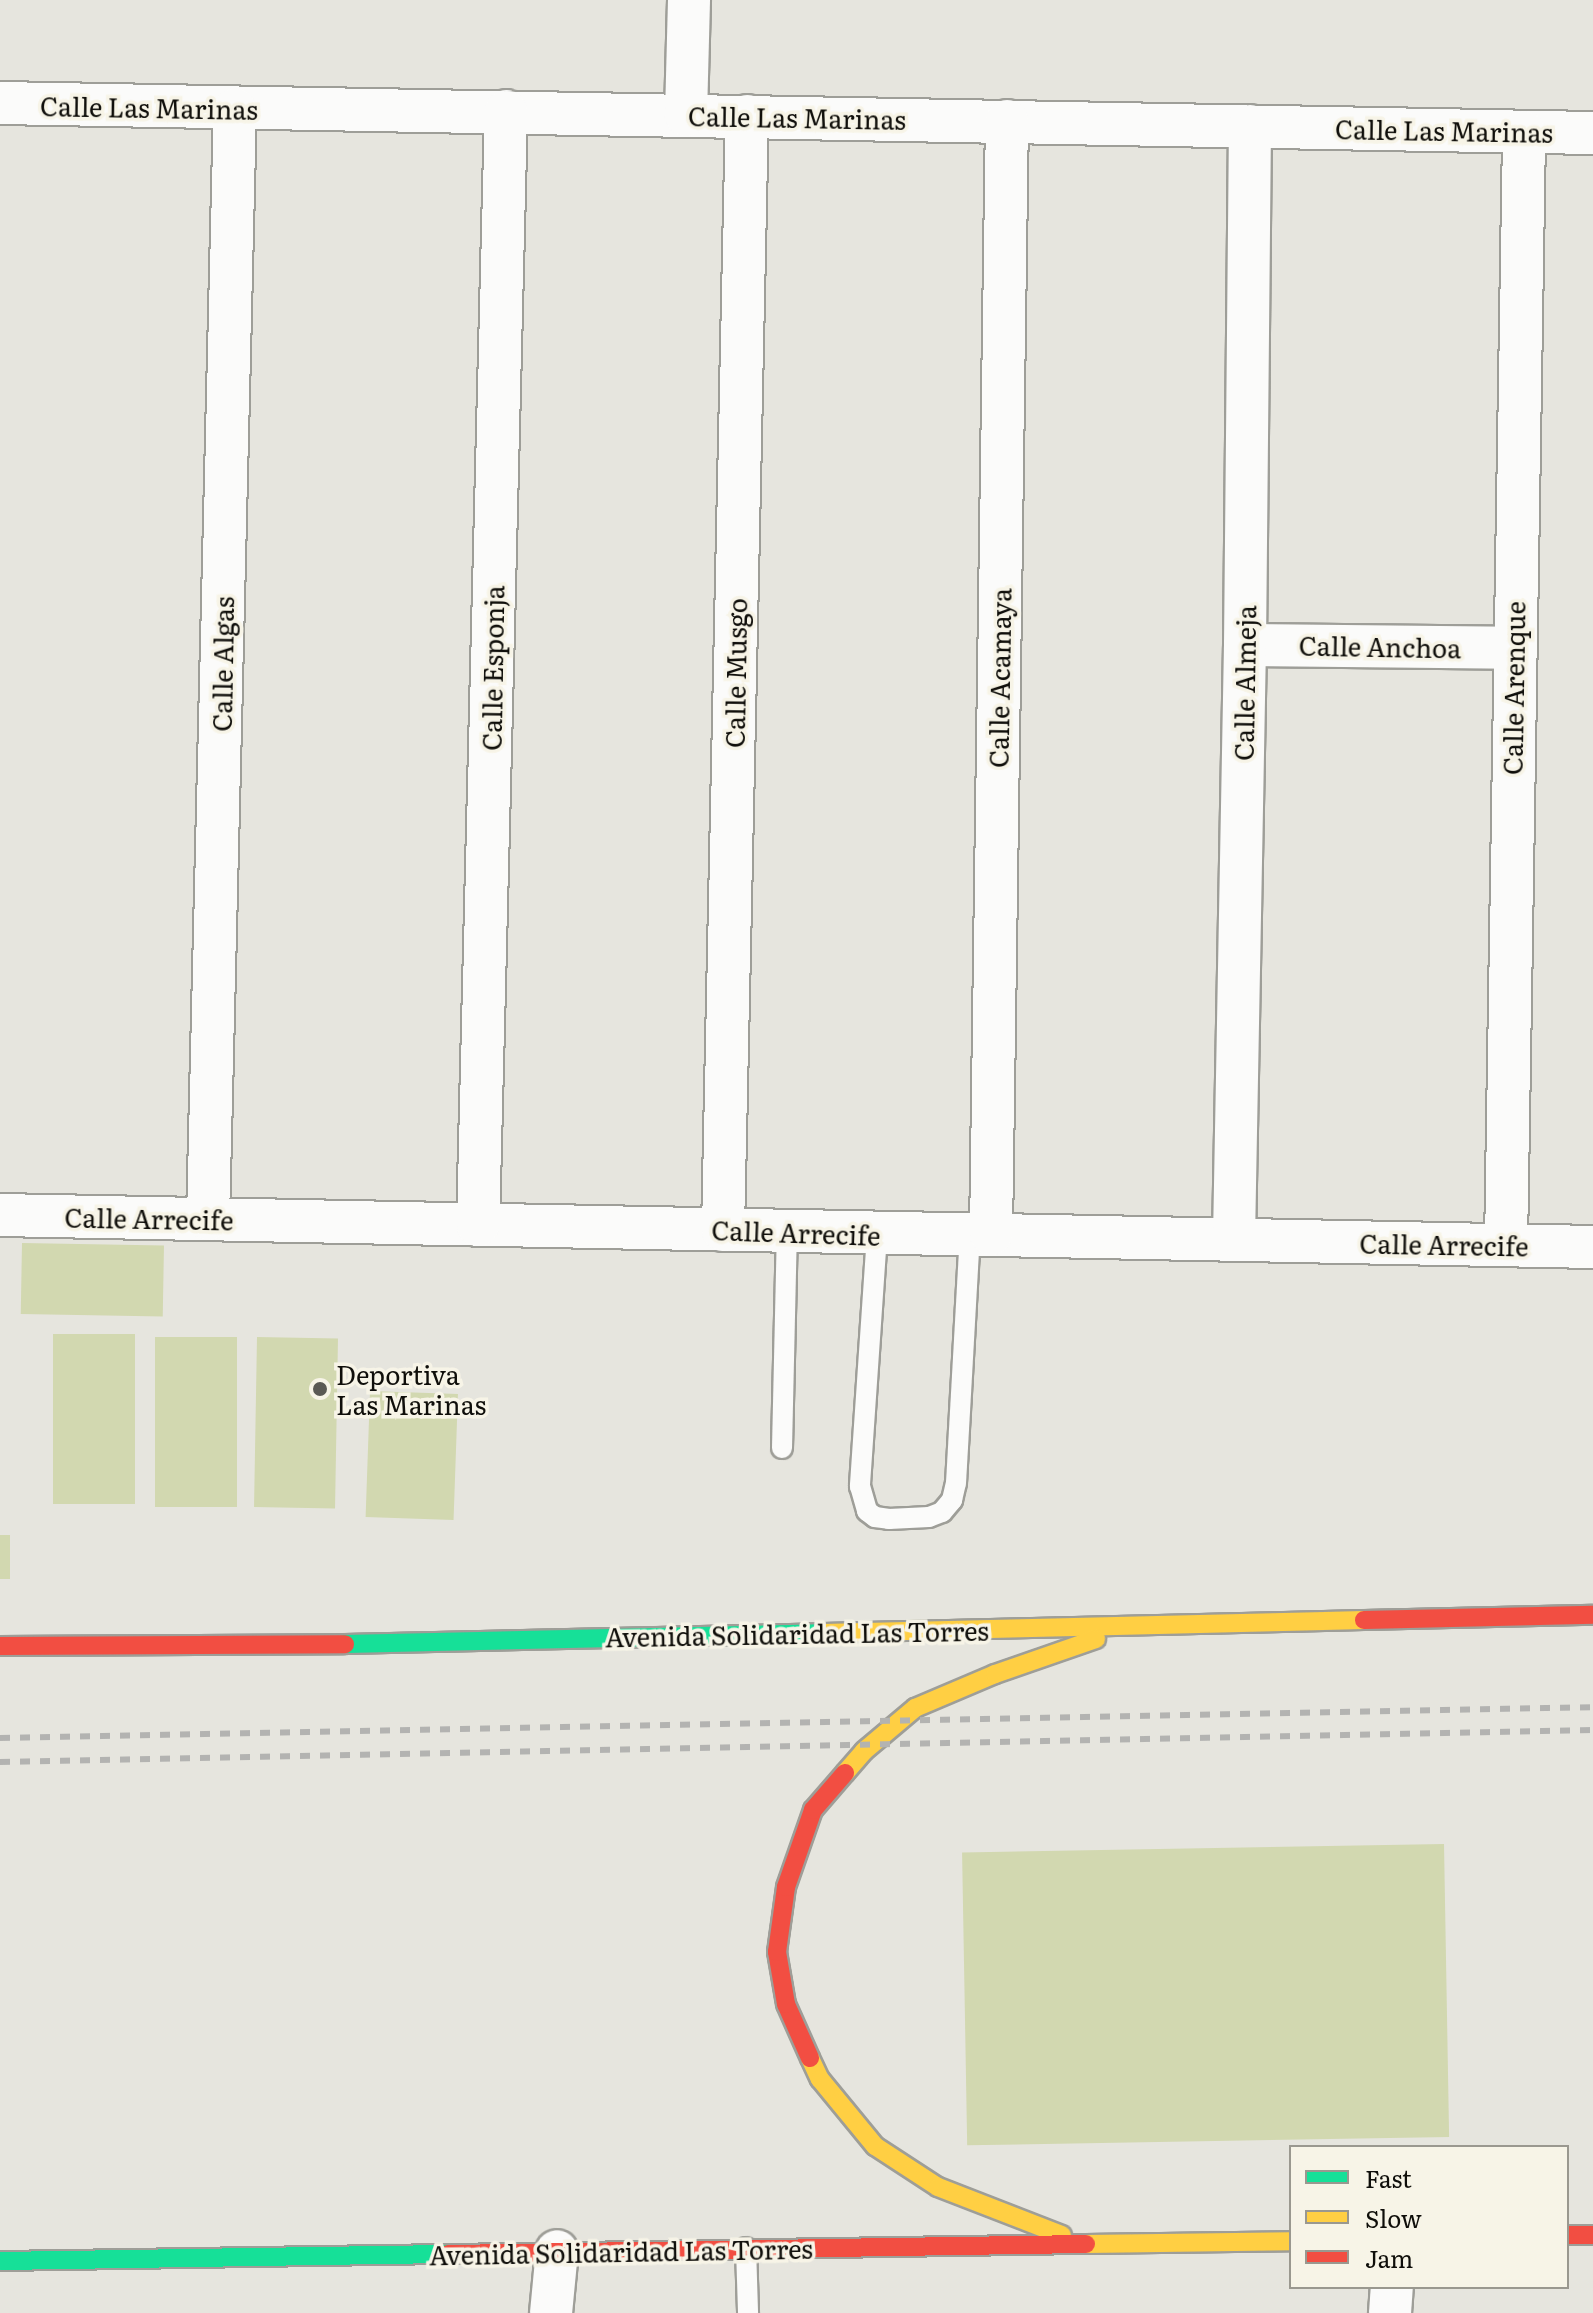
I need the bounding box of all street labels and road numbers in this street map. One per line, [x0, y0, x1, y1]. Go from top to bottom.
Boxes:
street label: Calle Las Marinas [40, 89, 258, 125]
street label: Calle Las Marinas [688, 99, 906, 135]
street label: Calle Las Marinas [1335, 112, 1553, 148]
street label: Calle Esponja [475, 585, 509, 751]
street label: Calle Acamaya [982, 588, 1016, 768]
street label: Calle Algas [205, 596, 239, 732]
street label: Calle Musgo [718, 598, 752, 748]
street label: Calle Arenque [1496, 601, 1530, 775]
street label: Calle Almeja [1227, 605, 1261, 761]
street label: Calle Anchoa [1298, 629, 1462, 663]
street label: Calle Arrecife [64, 1201, 234, 1235]
street label: Calle Arrecife [711, 1213, 881, 1251]
street label: Calle Arrecife [1359, 1227, 1529, 1261]
street label: Avenida Solidaridad Las Torres [605, 1614, 989, 1652]
street label: Avenida Solidaridad Las Torres [429, 2232, 813, 2270]

